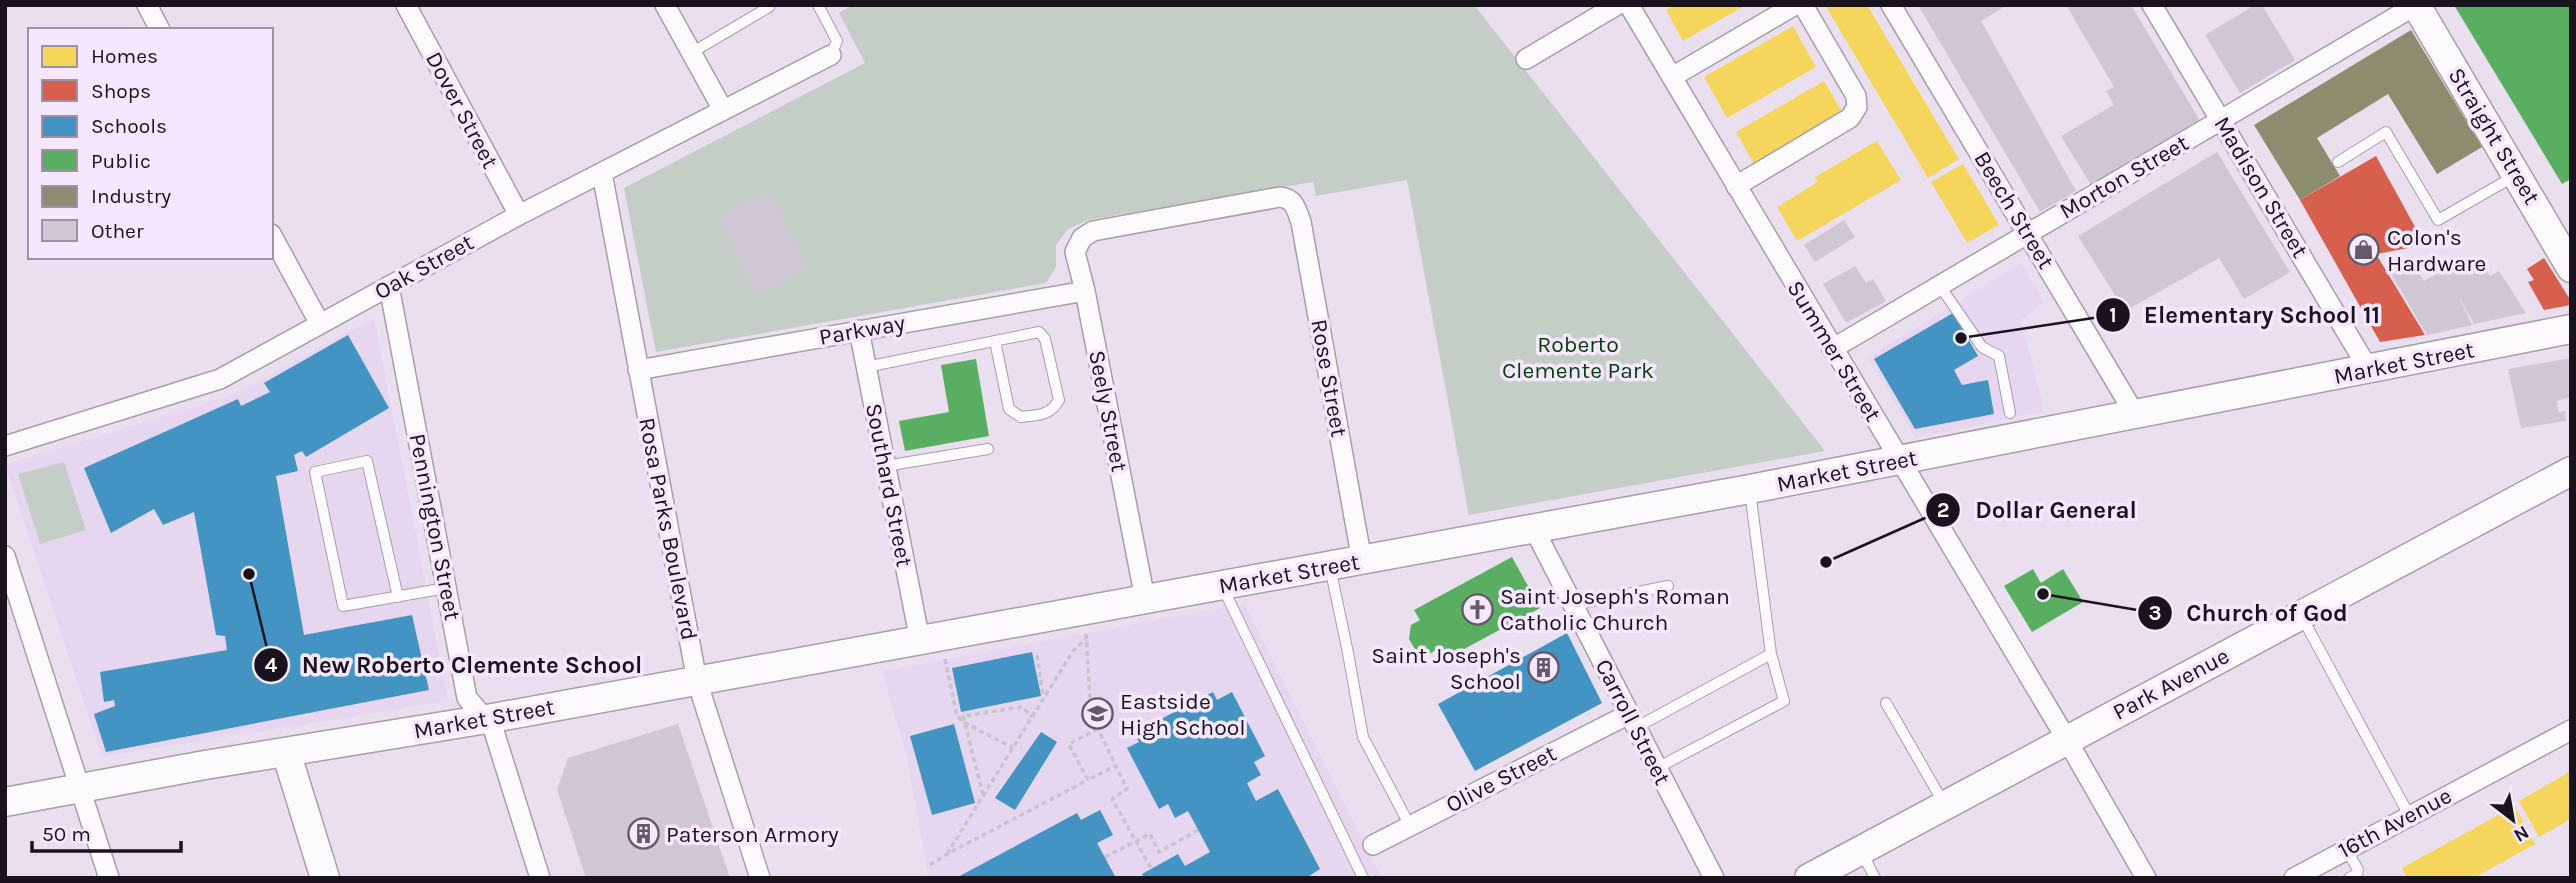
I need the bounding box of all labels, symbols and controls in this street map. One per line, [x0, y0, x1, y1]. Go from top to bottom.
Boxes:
legend [28, 28, 273, 259]
text: Homes [91, 44, 158, 68]
street label: Dover Street [420, 47, 504, 173]
street label: Straight Street [2443, 63, 2546, 209]
text: Shops [91, 79, 151, 103]
street label: Madison Street [2208, 112, 2314, 263]
text: Schools [91, 114, 167, 138]
street label: Morton Street [2055, 129, 2193, 225]
street label: Beech Street [1968, 146, 2060, 274]
text: Public [91, 149, 151, 173]
text: Industry [91, 184, 171, 208]
text: Other [91, 219, 144, 243]
place label: Colon's Hardware [2387, 224, 2486, 277]
street label: Oak Street [370, 229, 479, 305]
shop icon: Colon's Hardware [2347, 233, 2381, 267]
street label: Summer Street [1781, 276, 1887, 427]
callout: Elementary School 11 [2095, 292, 2394, 337]
text: Elementary School 11 [2144, 301, 2380, 329]
text: 1 [2109, 303, 2117, 327]
street label: Parkway [817, 309, 907, 351]
street label: Rose Street [1305, 317, 1353, 439]
park label: Roberto Clemente Park [1502, 331, 1654, 384]
street label: Market Street [2331, 336, 2477, 390]
street label: Seely Street [1083, 348, 1133, 474]
street label: Southard Street [860, 401, 918, 569]
street label: Rosa Parks Boulevard [633, 415, 703, 643]
street label: Pennington Street [404, 431, 466, 623]
street label: Market Street [1774, 444, 1920, 498]
callout: Dollar General [1926, 487, 2150, 532]
text: Dollar General [1975, 496, 2137, 524]
text: 2 [1937, 498, 1949, 522]
street label: Market Street [1216, 548, 1362, 600]
place label: Saint Joseph's Roman Catholic Church [1500, 583, 1730, 636]
callout: Church of God [2137, 590, 2362, 635]
church icon: Saint Joseph's Roman Catholic Church [1460, 592, 1494, 626]
text: Church of God [2186, 599, 2348, 627]
text: 3 [2148, 601, 2162, 625]
callout: New Roberto Clemente School [253, 642, 657, 687]
place label: Saint Joseph's School [1371, 642, 1521, 695]
street label: Park Avenue [2108, 642, 2234, 726]
text: New Roberto Clemente School [302, 651, 642, 679]
building icon: Saint Joseph's School [1527, 651, 1561, 685]
text: 4 [265, 653, 278, 677]
street label: Carroll Street [1590, 655, 1676, 790]
place label: Eastside High School [1120, 688, 1246, 741]
street label: Market Street [411, 693, 557, 745]
school or university icon: Eastside High School [1080, 697, 1114, 731]
street label: Olive Street [1441, 740, 1561, 818]
street label: 16th Avenue [2334, 782, 2456, 864]
north arrow [2478, 785, 2548, 855]
scale bar [32, 810, 180, 854]
building icon: Paterson Armory [626, 817, 660, 851]
place label: Paterson Armory [666, 821, 839, 848]
text: N [2510, 821, 2533, 847]
text: 50 m [42, 822, 91, 846]

